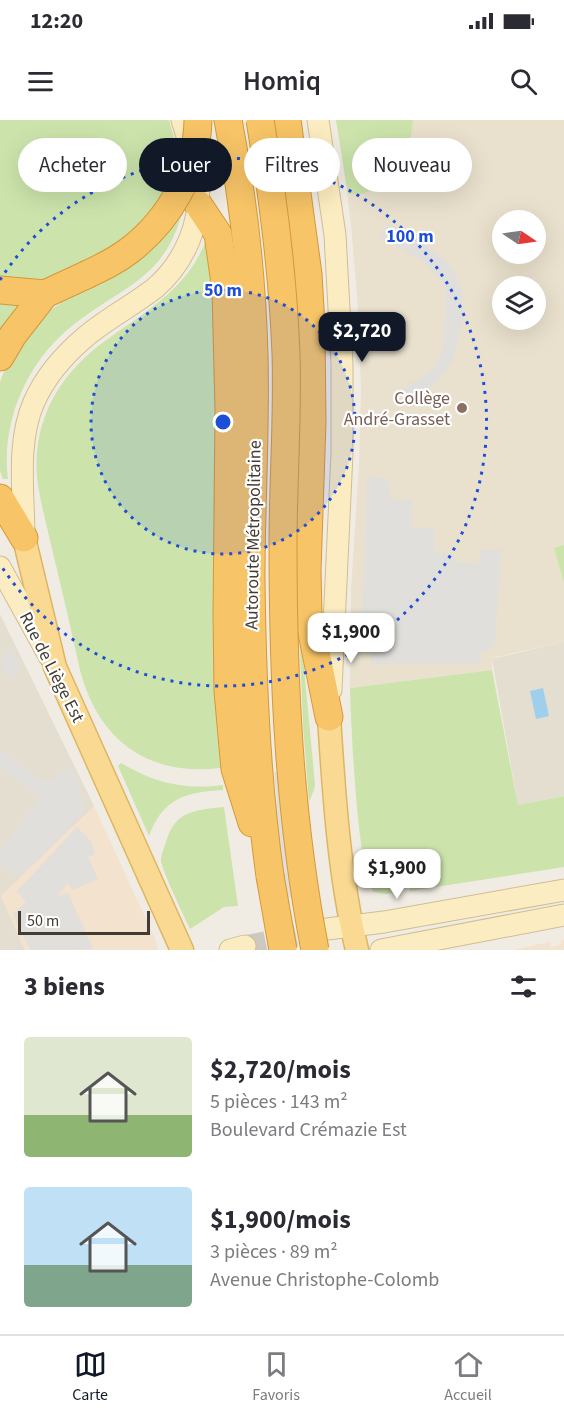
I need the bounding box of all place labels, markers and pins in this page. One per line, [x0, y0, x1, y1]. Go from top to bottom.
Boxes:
pin: $2,720 [313, 312, 411, 363]
place label: Collège André-Grasset [344, 386, 450, 432]
marker: Collège André-Grasset [455, 401, 469, 415]
centre of rings [213, 412, 233, 432]
pin: $1,900 [302, 613, 400, 664]
pin: $1,900 [348, 849, 446, 900]

